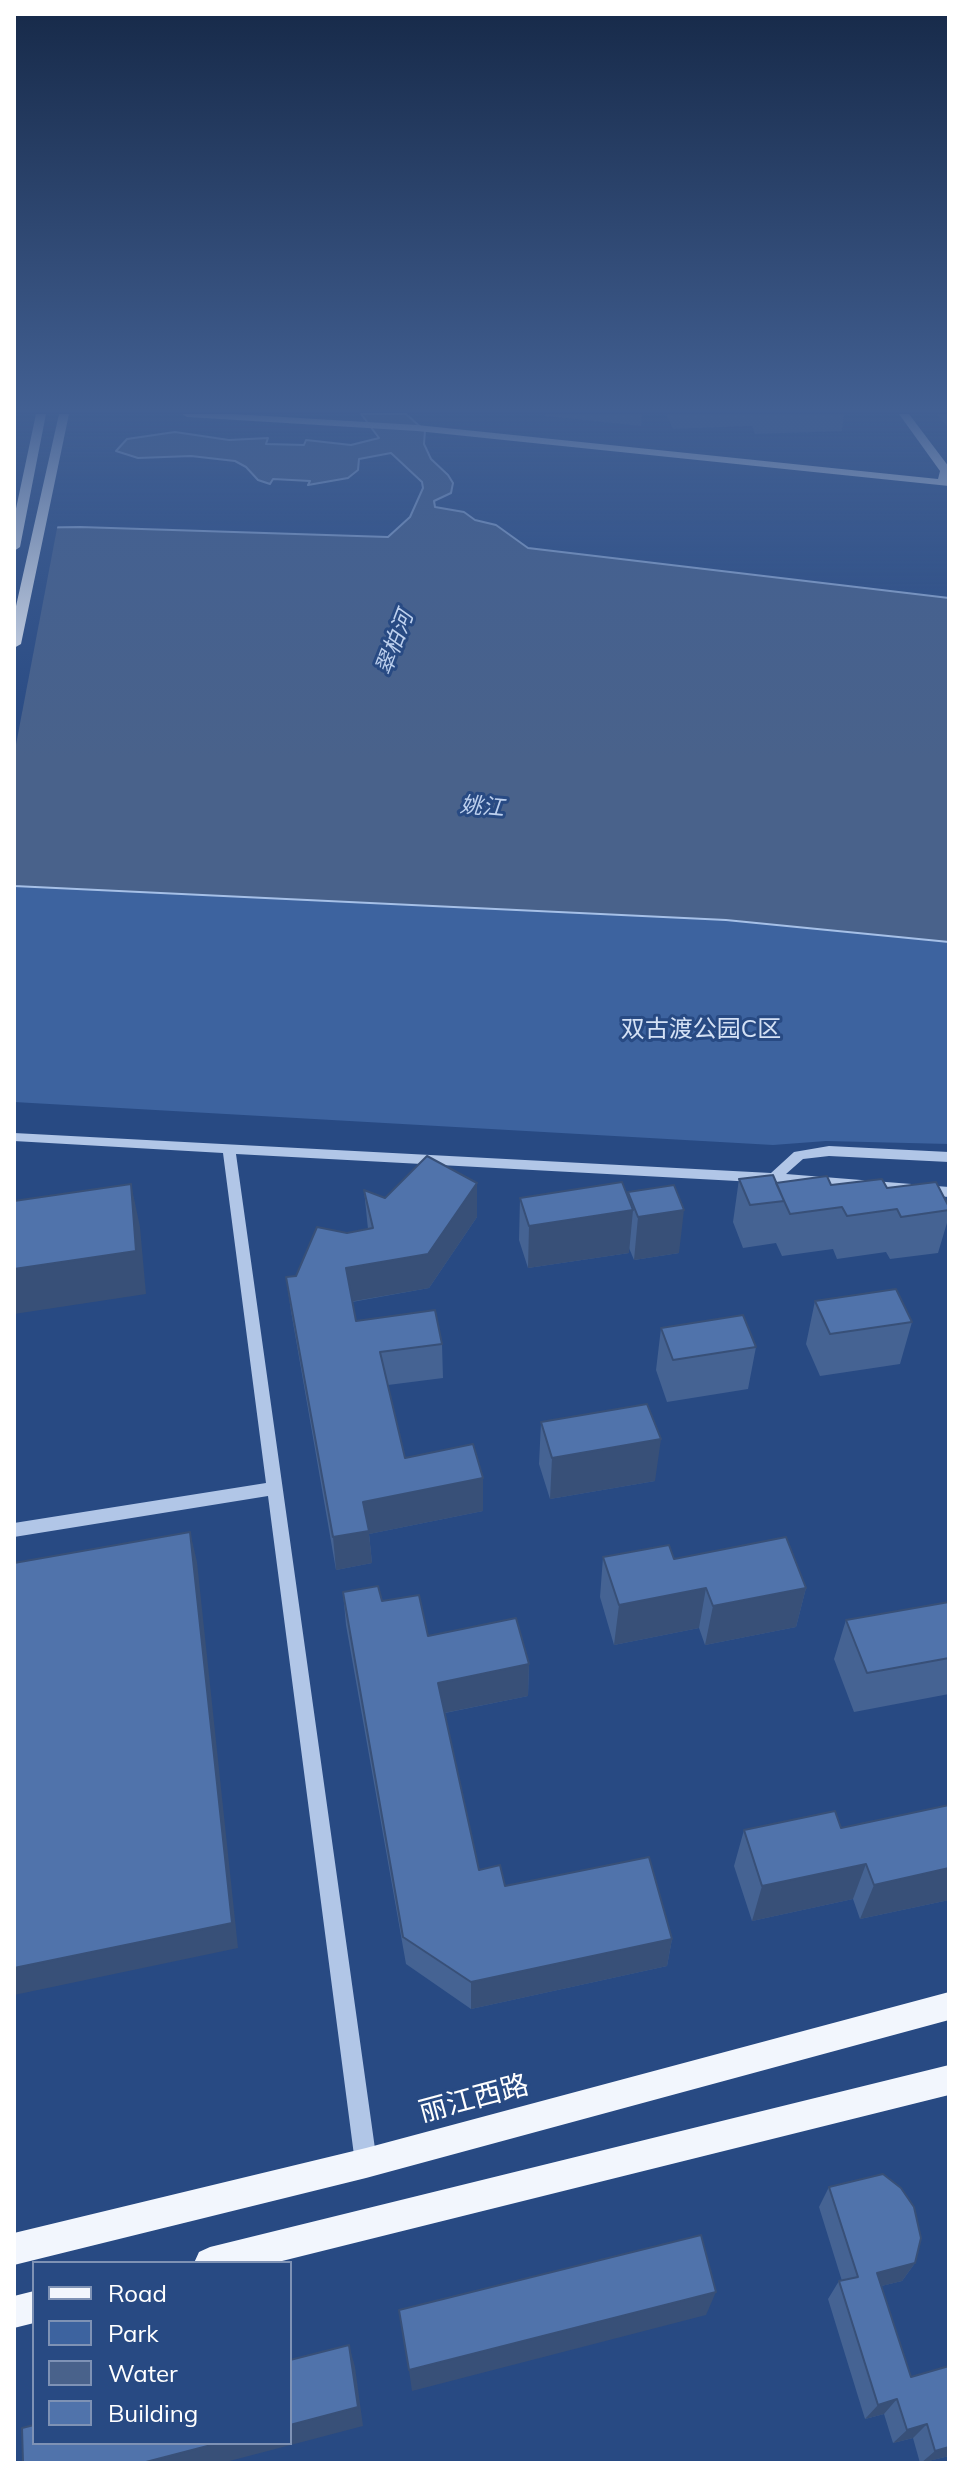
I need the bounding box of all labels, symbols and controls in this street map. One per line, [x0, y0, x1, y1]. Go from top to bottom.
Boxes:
water label: 翠柏河 [371, 607, 419, 679]
water label: 姚江 [459, 792, 505, 822]
park label: 双古渡公园C区 [621, 1016, 781, 1044]
street label: 丽江西路 [416, 2068, 532, 2130]
legend [32, 2261, 292, 2445]
text: Road [108, 2278, 167, 2308]
text: Park [108, 2318, 159, 2348]
text: Water [108, 2358, 178, 2388]
text: Building [108, 2398, 198, 2428]

